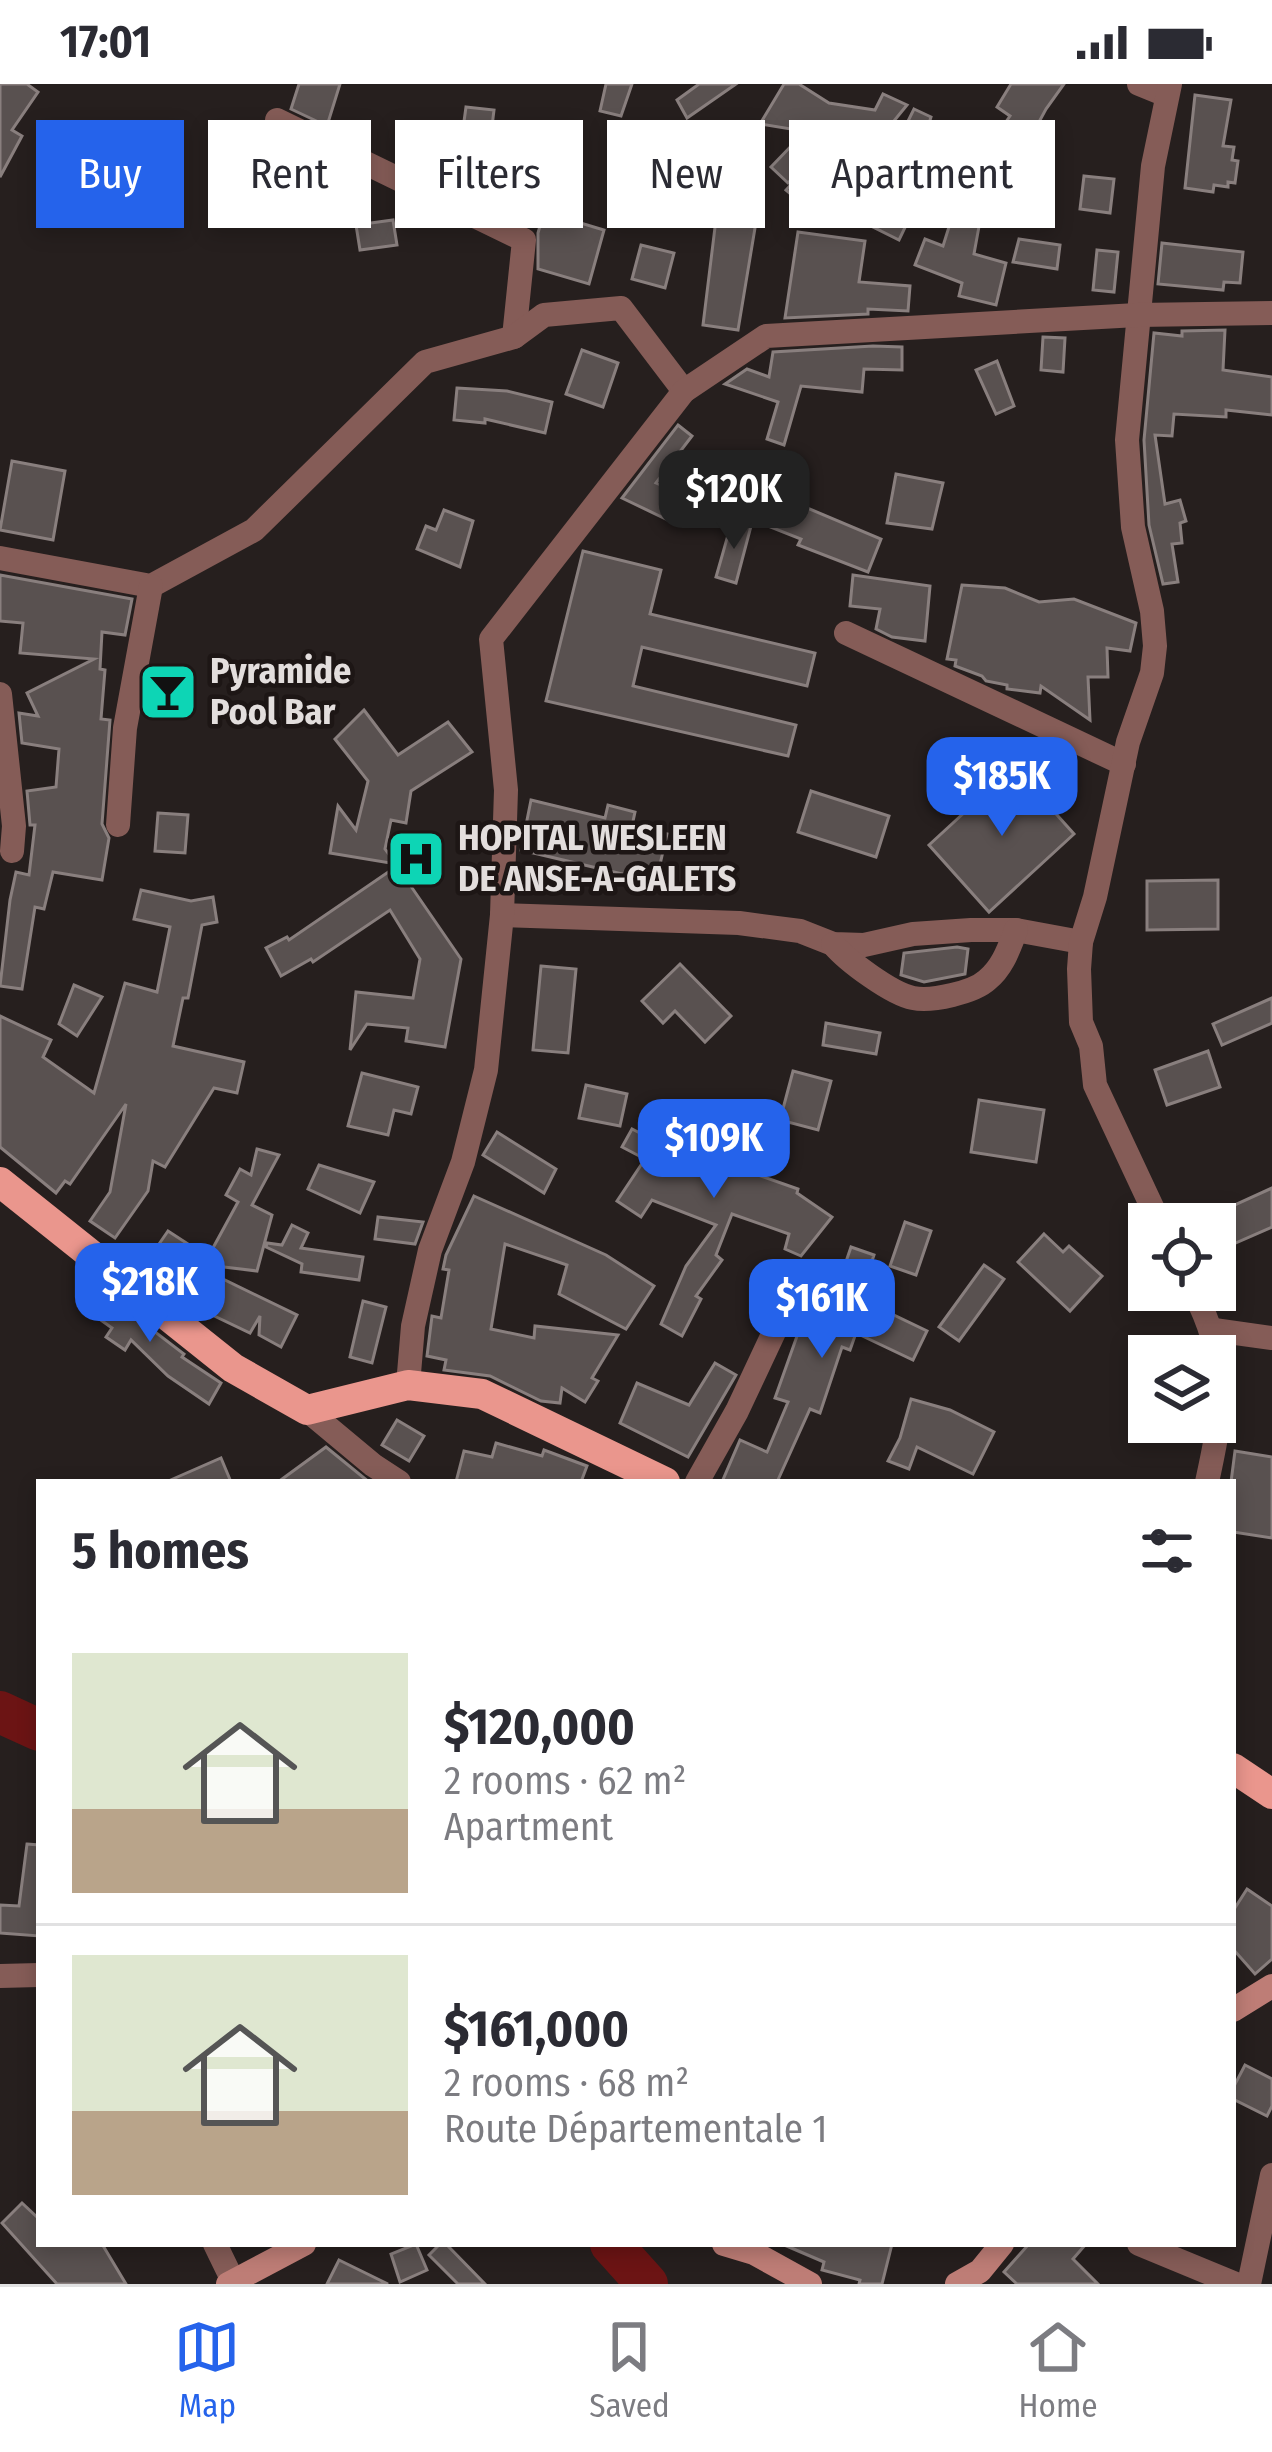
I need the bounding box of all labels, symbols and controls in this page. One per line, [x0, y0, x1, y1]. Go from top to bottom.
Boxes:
text: 17:01 [60, 15, 151, 69]
chip: Buy [36, 120, 184, 228]
chip: Rent [208, 120, 371, 228]
chip: Filters [395, 120, 583, 228]
chip: New [607, 120, 765, 228]
chip: Apartment [789, 120, 1055, 228]
pin: $120K [650, 450, 818, 552]
text: $120K [686, 466, 782, 512]
place label: Pyramide Pool Bar [210, 649, 351, 734]
bar icon: Pyramide Pool Bar [137, 661, 199, 723]
pin: $185K [918, 737, 1086, 839]
text: $185K [954, 753, 1050, 799]
place label: HOPITAL WESLEEN DE ANSE-A-GALETS [458, 816, 736, 901]
hospital icon: HOPITAL WESLEEN DE ANSE-A-GALETS [385, 828, 447, 890]
pin: $109K [630, 1099, 798, 1201]
text: $109K [665, 1115, 763, 1161]
map controls [1128, 1203, 1236, 1443]
button: locate [1128, 1203, 1236, 1311]
pin: $218K [66, 1243, 234, 1345]
text: $218K [102, 1259, 198, 1305]
pin: $161K [738, 1259, 906, 1361]
text: $161K [776, 1275, 868, 1321]
button: layers [1128, 1335, 1236, 1443]
icon: filters [1134, 1518, 1200, 1584]
text: 5 homes [72, 1520, 249, 1582]
text: $120,000 [444, 1696, 635, 1758]
icon: home [168, 1701, 312, 1845]
text: 2 rooms · 62 m² [444, 1758, 686, 1804]
text: Apartment [444, 1804, 613, 1850]
text: $161,000 [444, 1998, 629, 2060]
icon: home [168, 2003, 312, 2147]
text: 2 rooms · 68 m² [444, 2060, 689, 2106]
text: Route Départementale 1 [444, 2106, 827, 2152]
tab: Map [174, 2314, 240, 2426]
tab: Saved [589, 2314, 670, 2426]
tab: Home [1019, 2314, 1098, 2426]

